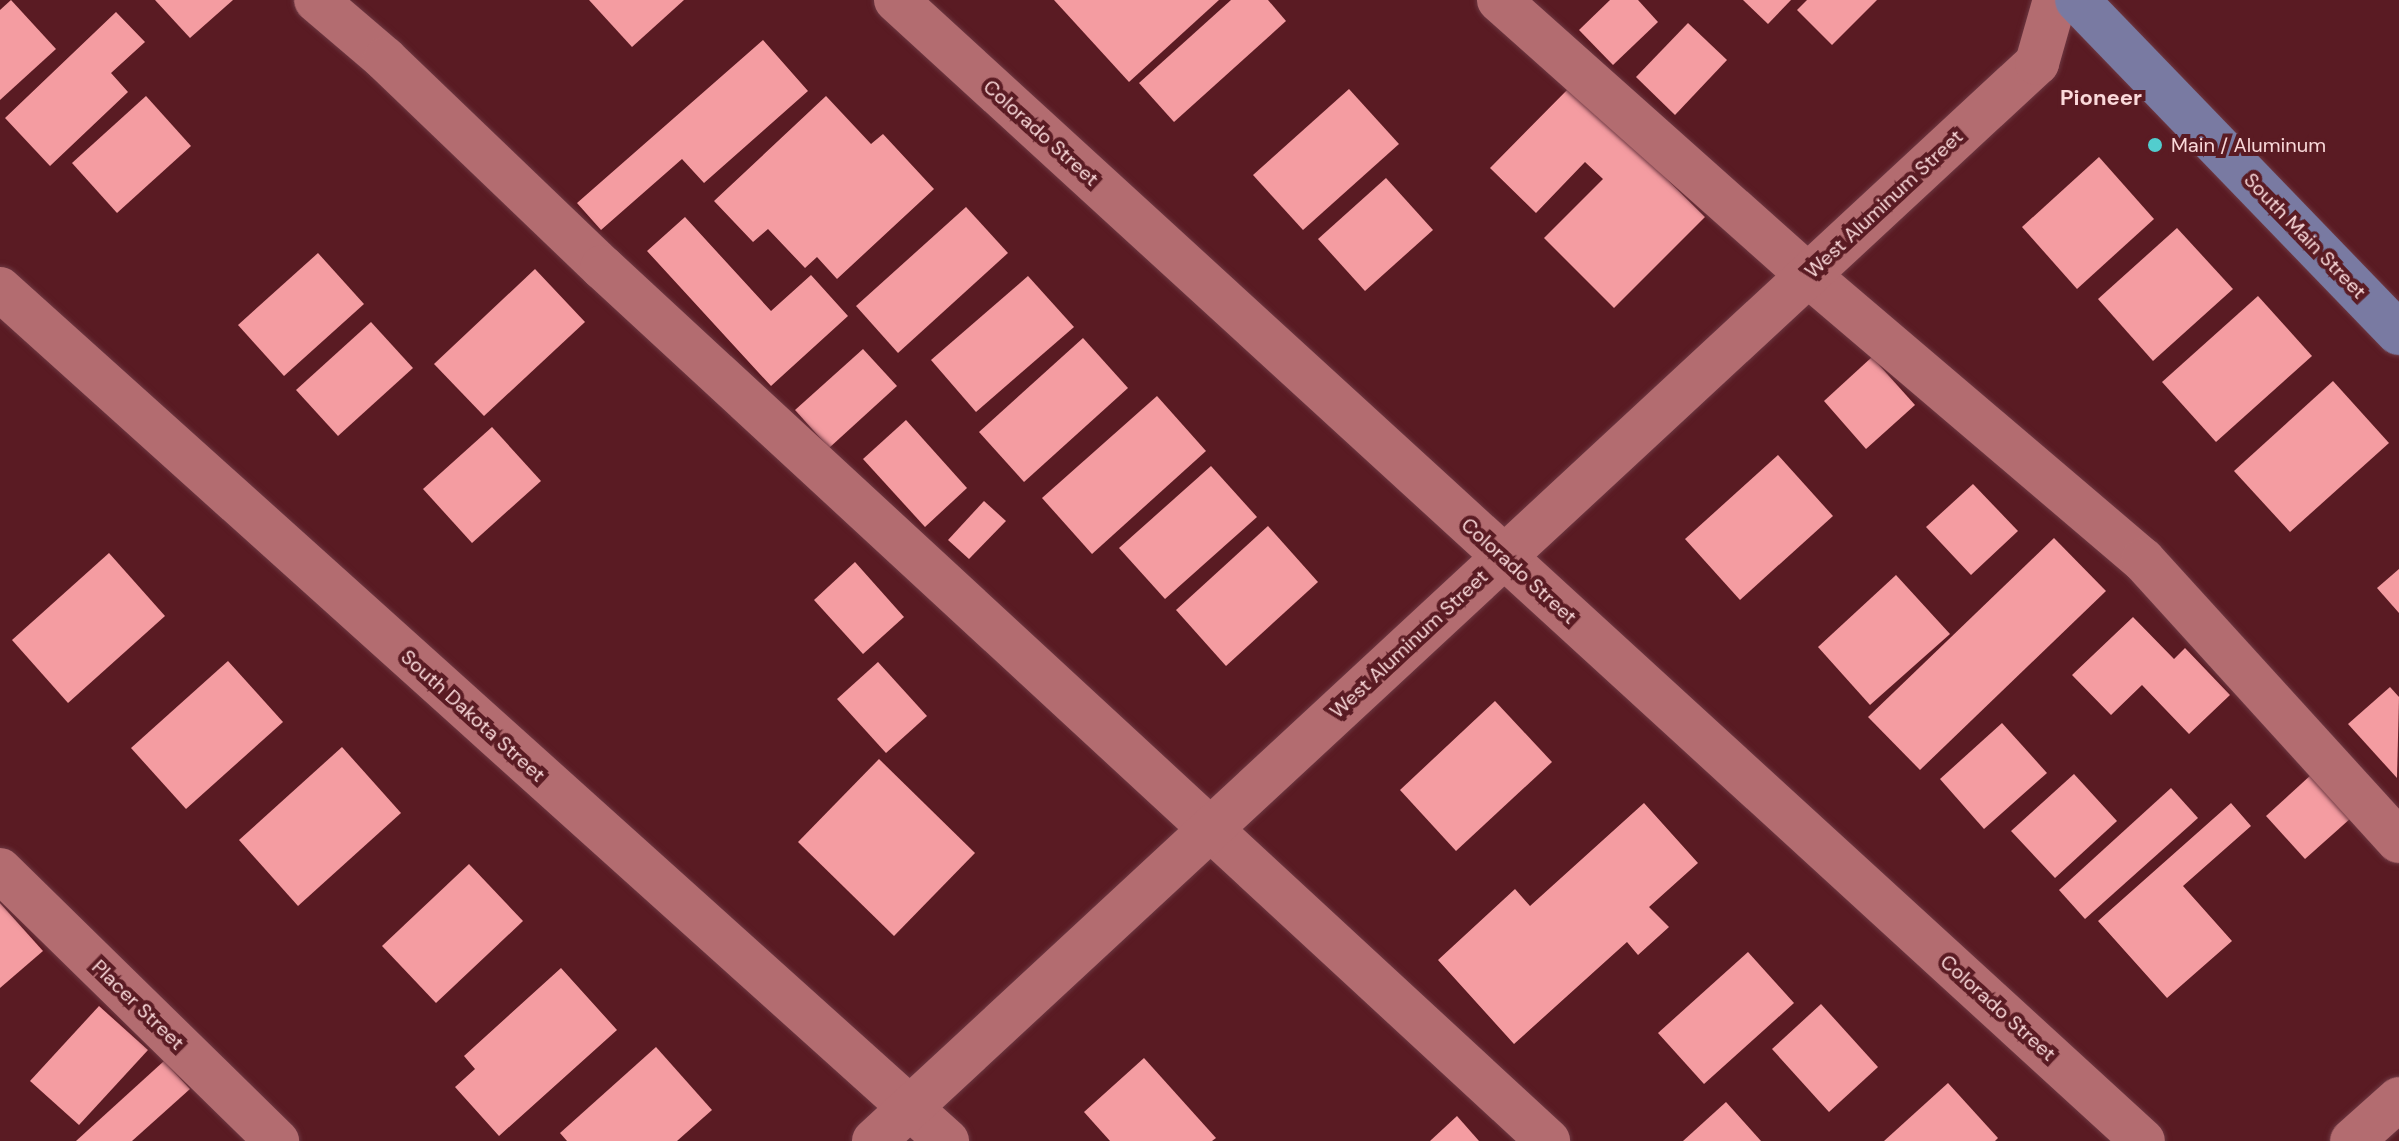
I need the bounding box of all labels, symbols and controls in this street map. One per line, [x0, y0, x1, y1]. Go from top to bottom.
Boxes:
street label: Colorado Street [978, 75, 1104, 191]
district label: Pioneer [2060, 85, 2142, 111]
street label: West Aluminum Street [1800, 125, 1968, 283]
place label: Main / Aluminum [2171, 133, 2326, 157]
marker: Main / Aluminum [2146, 136, 2164, 154]
street label: South Main Street [2239, 168, 2371, 304]
street label: Colorado Street [1456, 513, 1582, 629]
street label: West Aluminum Street [1325, 565, 1493, 723]
street label: South Dakota Street [396, 645, 550, 787]
street label: Colorado Street [1935, 950, 2061, 1066]
street label: Placer Street [87, 955, 189, 1055]

